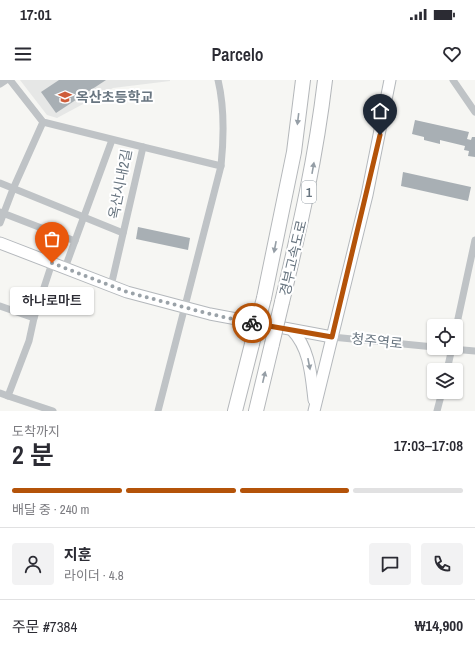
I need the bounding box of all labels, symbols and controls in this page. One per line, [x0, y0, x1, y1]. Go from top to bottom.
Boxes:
text: 17:01 [20, 4, 51, 25]
text: Parcelo [211, 42, 264, 67]
icon: menu [12, 43, 34, 65]
icon: heart [441, 43, 463, 65]
place label: 옥산초등학교 [76, 88, 153, 106]
school or university icon: 옥산초등학교 [57, 89, 73, 105]
pin [363, 94, 397, 135]
icon: home [369, 100, 391, 122]
one-way arrow [295, 113, 301, 125]
street label: 옥산시내2길 [104, 148, 136, 220]
one-way arrow [310, 162, 316, 174]
road number: 1 [302, 181, 316, 203]
street label: 경부고속도로 [276, 218, 310, 298]
pin [35, 222, 69, 263]
icon: bag [41, 228, 63, 250]
one-way arrow [271, 240, 277, 253]
callout: 하나로마트 [10, 287, 94, 315]
text: 하나로마트 [22, 292, 82, 309]
courier [232, 303, 272, 343]
icon: bike [241, 312, 263, 334]
map controls [427, 319, 463, 399]
button: locate [427, 319, 463, 355]
street label: 청주역로 [350, 329, 404, 353]
one-way arrow [306, 358, 312, 370]
button: layers [427, 363, 463, 399]
one-way arrow [262, 371, 268, 383]
text: 도착까지 [12, 423, 60, 440]
text: 17:03–17:08 [394, 435, 463, 456]
text: 2 분 [12, 437, 54, 472]
text: 배달 중 · 240 m [12, 501, 89, 518]
button: person [12, 543, 54, 585]
button: chat [369, 543, 411, 585]
button: phone [421, 543, 463, 585]
text: 지훈 [64, 544, 92, 565]
text: 라이더 · 4.8 [64, 567, 124, 584]
text: ₩14,900 [415, 615, 463, 636]
text: 주문 #7384 [12, 616, 77, 637]

